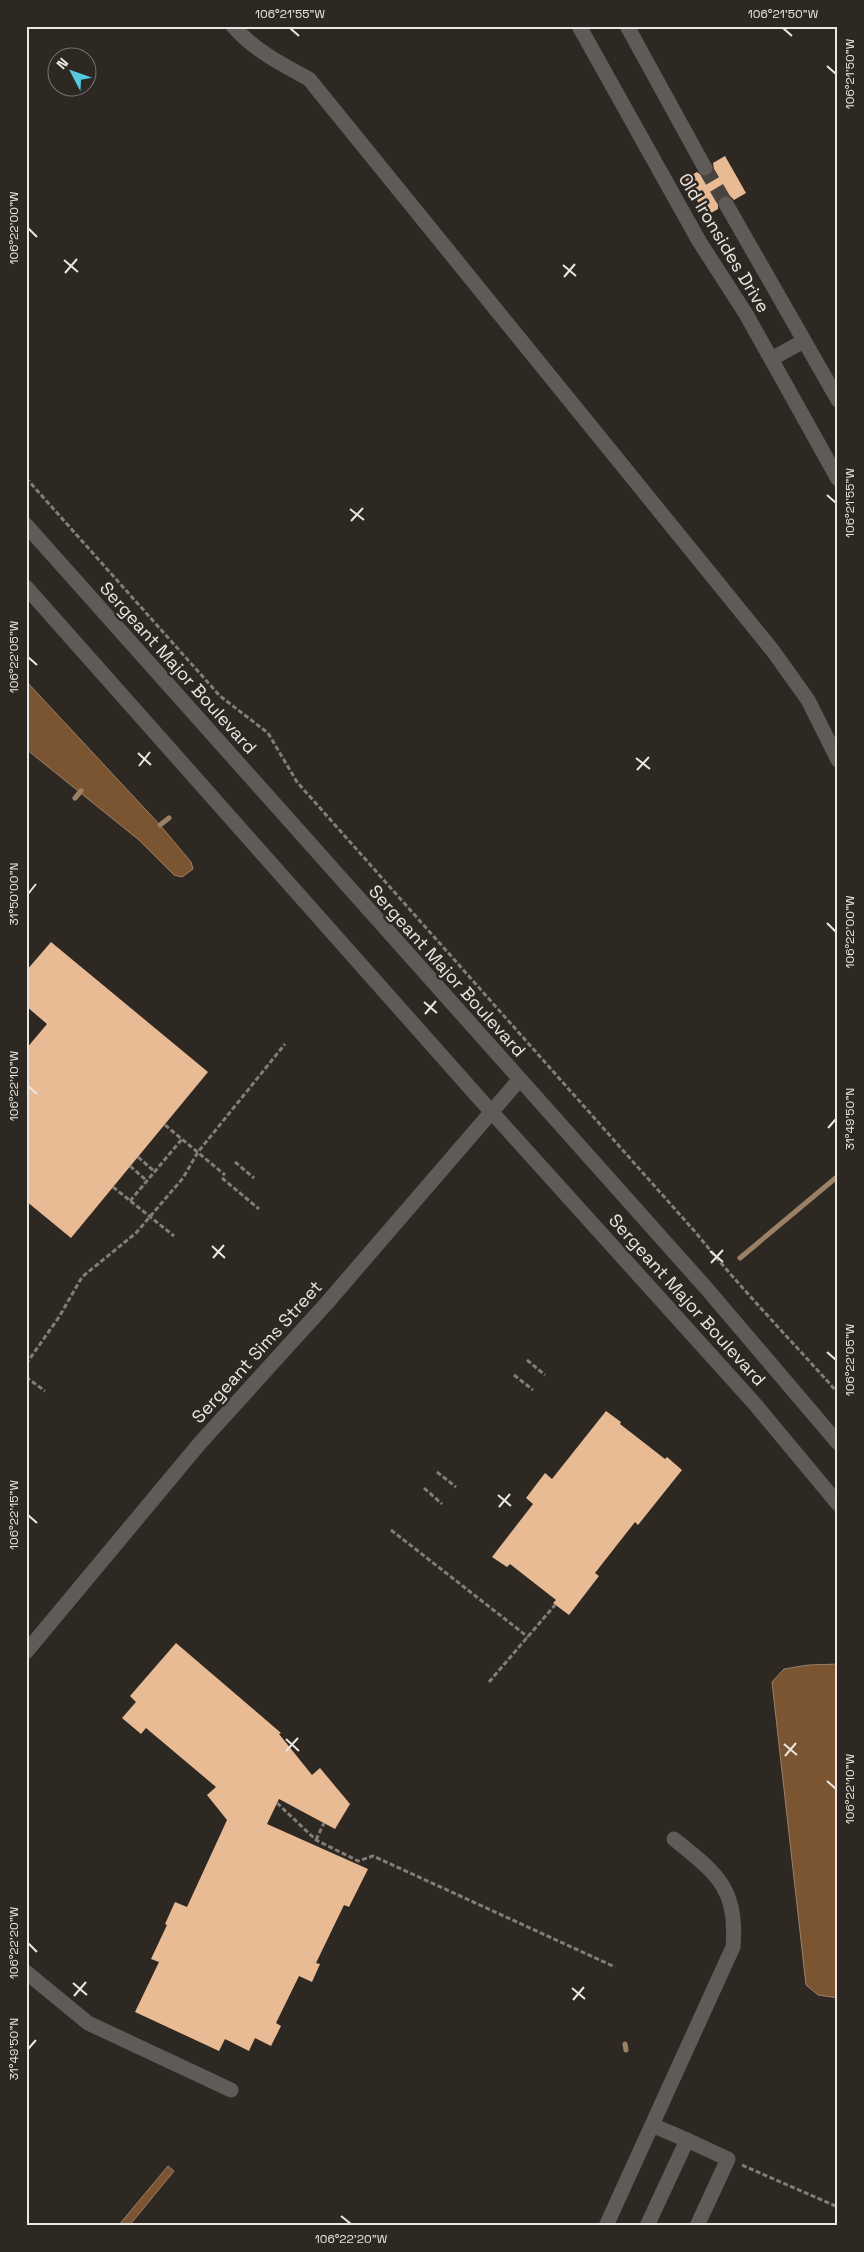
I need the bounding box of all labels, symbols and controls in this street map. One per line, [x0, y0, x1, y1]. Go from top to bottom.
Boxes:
text: 106°21'55"W [255, 6, 325, 22]
text: 106°21'50"W [748, 6, 819, 22]
text: 106°21'50"W [842, 38, 858, 109]
north arrow [48, 48, 98, 98]
text: N [52, 54, 72, 73]
street label: Old Ironsides Drive [674, 169, 775, 317]
text: 106°22'00"W [6, 191, 22, 265]
text: 106°21'55"W [842, 468, 858, 538]
street label: Sergeant Major Boulevard [95, 577, 262, 759]
text: 106°22'05"W [6, 620, 22, 693]
text: 31°50'00"N [6, 862, 22, 926]
street label: Sergeant Major Boulevard [364, 880, 531, 1062]
text: 106°22'00"W [842, 895, 858, 969]
text: 106°22'10"W [6, 1050, 22, 1121]
text: 31°49'50"N [842, 1088, 858, 1150]
street label: Sergeant Major Boulevard [604, 1209, 771, 1391]
street label: Sergeant Sims Street [186, 1275, 327, 1428]
text: 106°22'05"W [842, 1323, 858, 1396]
text: 106°22'15"W [6, 1480, 22, 1550]
text: 106°22'10"W [842, 1753, 858, 1824]
text: 106°22'20"W [6, 1906, 22, 1979]
text: 31°49'50"N [6, 2018, 22, 2080]
text: 106°22'20"W [315, 2231, 388, 2247]

